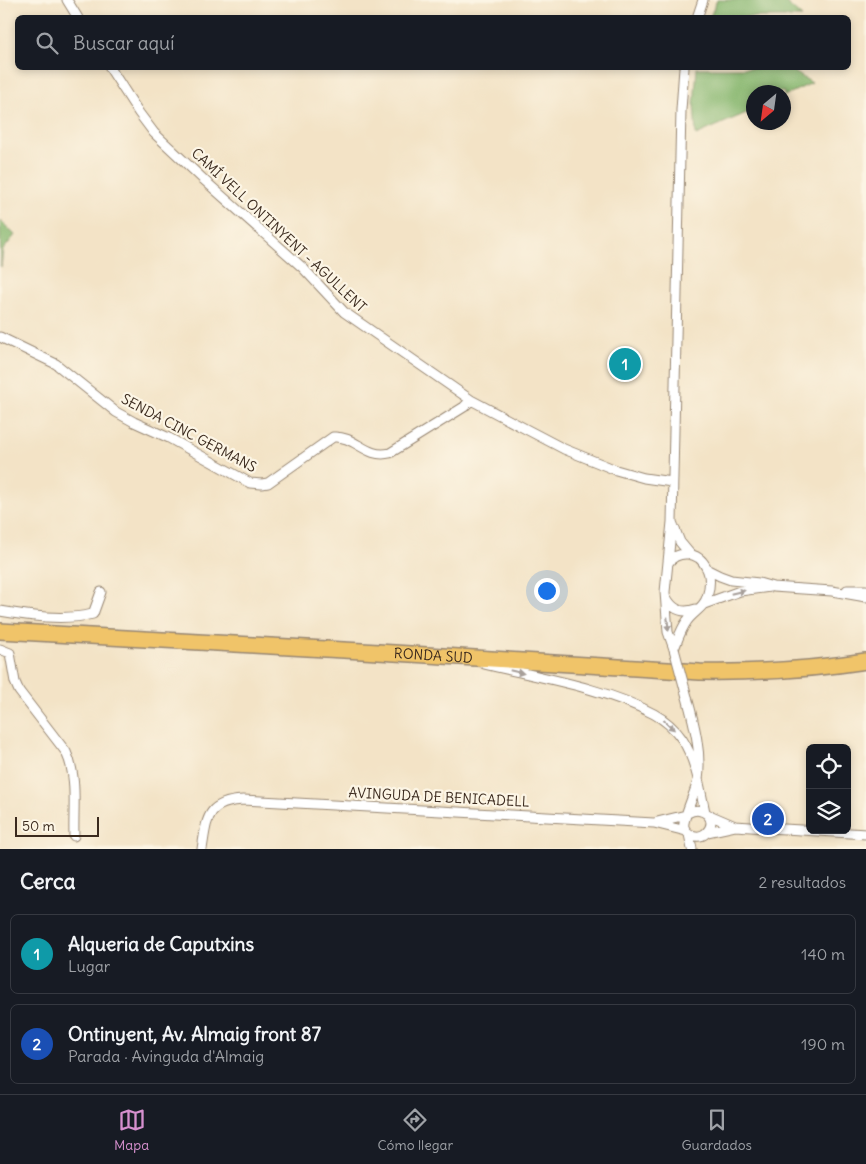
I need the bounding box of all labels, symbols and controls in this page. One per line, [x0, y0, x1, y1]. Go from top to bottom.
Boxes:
search box [15, 15, 851, 70]
icon: search [33, 29, 61, 57]
text: Buscar aquí [73, 31, 174, 55]
north arrow [746, 85, 791, 130]
street label: CAMÍ VELL ONTINYENT - AGULLENT [188, 144, 370, 316]
pin: 1 [609, 345, 641, 383]
street label: SENDA CINC GERMANS [118, 390, 260, 476]
your location [534, 578, 560, 604]
one-way arrow [730, 588, 745, 596]
one-way arrow [664, 616, 672, 632]
street label: RONDA SUD [393, 644, 473, 667]
one-way arrow [509, 668, 524, 676]
one-way arrow [662, 719, 674, 731]
map controls [806, 744, 851, 834]
button: locate [806, 744, 851, 789]
street label: AVINGUDA DE BENICADELL [348, 783, 530, 811]
button: layers [806, 789, 851, 834]
pin: 2 [752, 800, 784, 838]
scale bar [15, 814, 99, 837]
text: 50 m [22, 817, 55, 835]
text: Cerca [20, 868, 75, 895]
text: 2 resultados [758, 872, 846, 892]
text: Alqueria de Caputxins [68, 932, 254, 956]
text: 1 [34, 944, 40, 964]
text: 140 m [801, 944, 845, 964]
text: Lugar [68, 956, 110, 976]
text: Ontinyent, Av. Almaig front 87 [68, 1022, 321, 1046]
text: 2 [33, 1034, 41, 1054]
text: 190 m [801, 1034, 845, 1054]
text: Parada · Avinguda d'Almaig [68, 1046, 264, 1066]
tab: Mapa [114, 1106, 149, 1154]
tab: Cómo llegar [378, 1106, 453, 1154]
tab: Guardados [681, 1106, 752, 1154]

